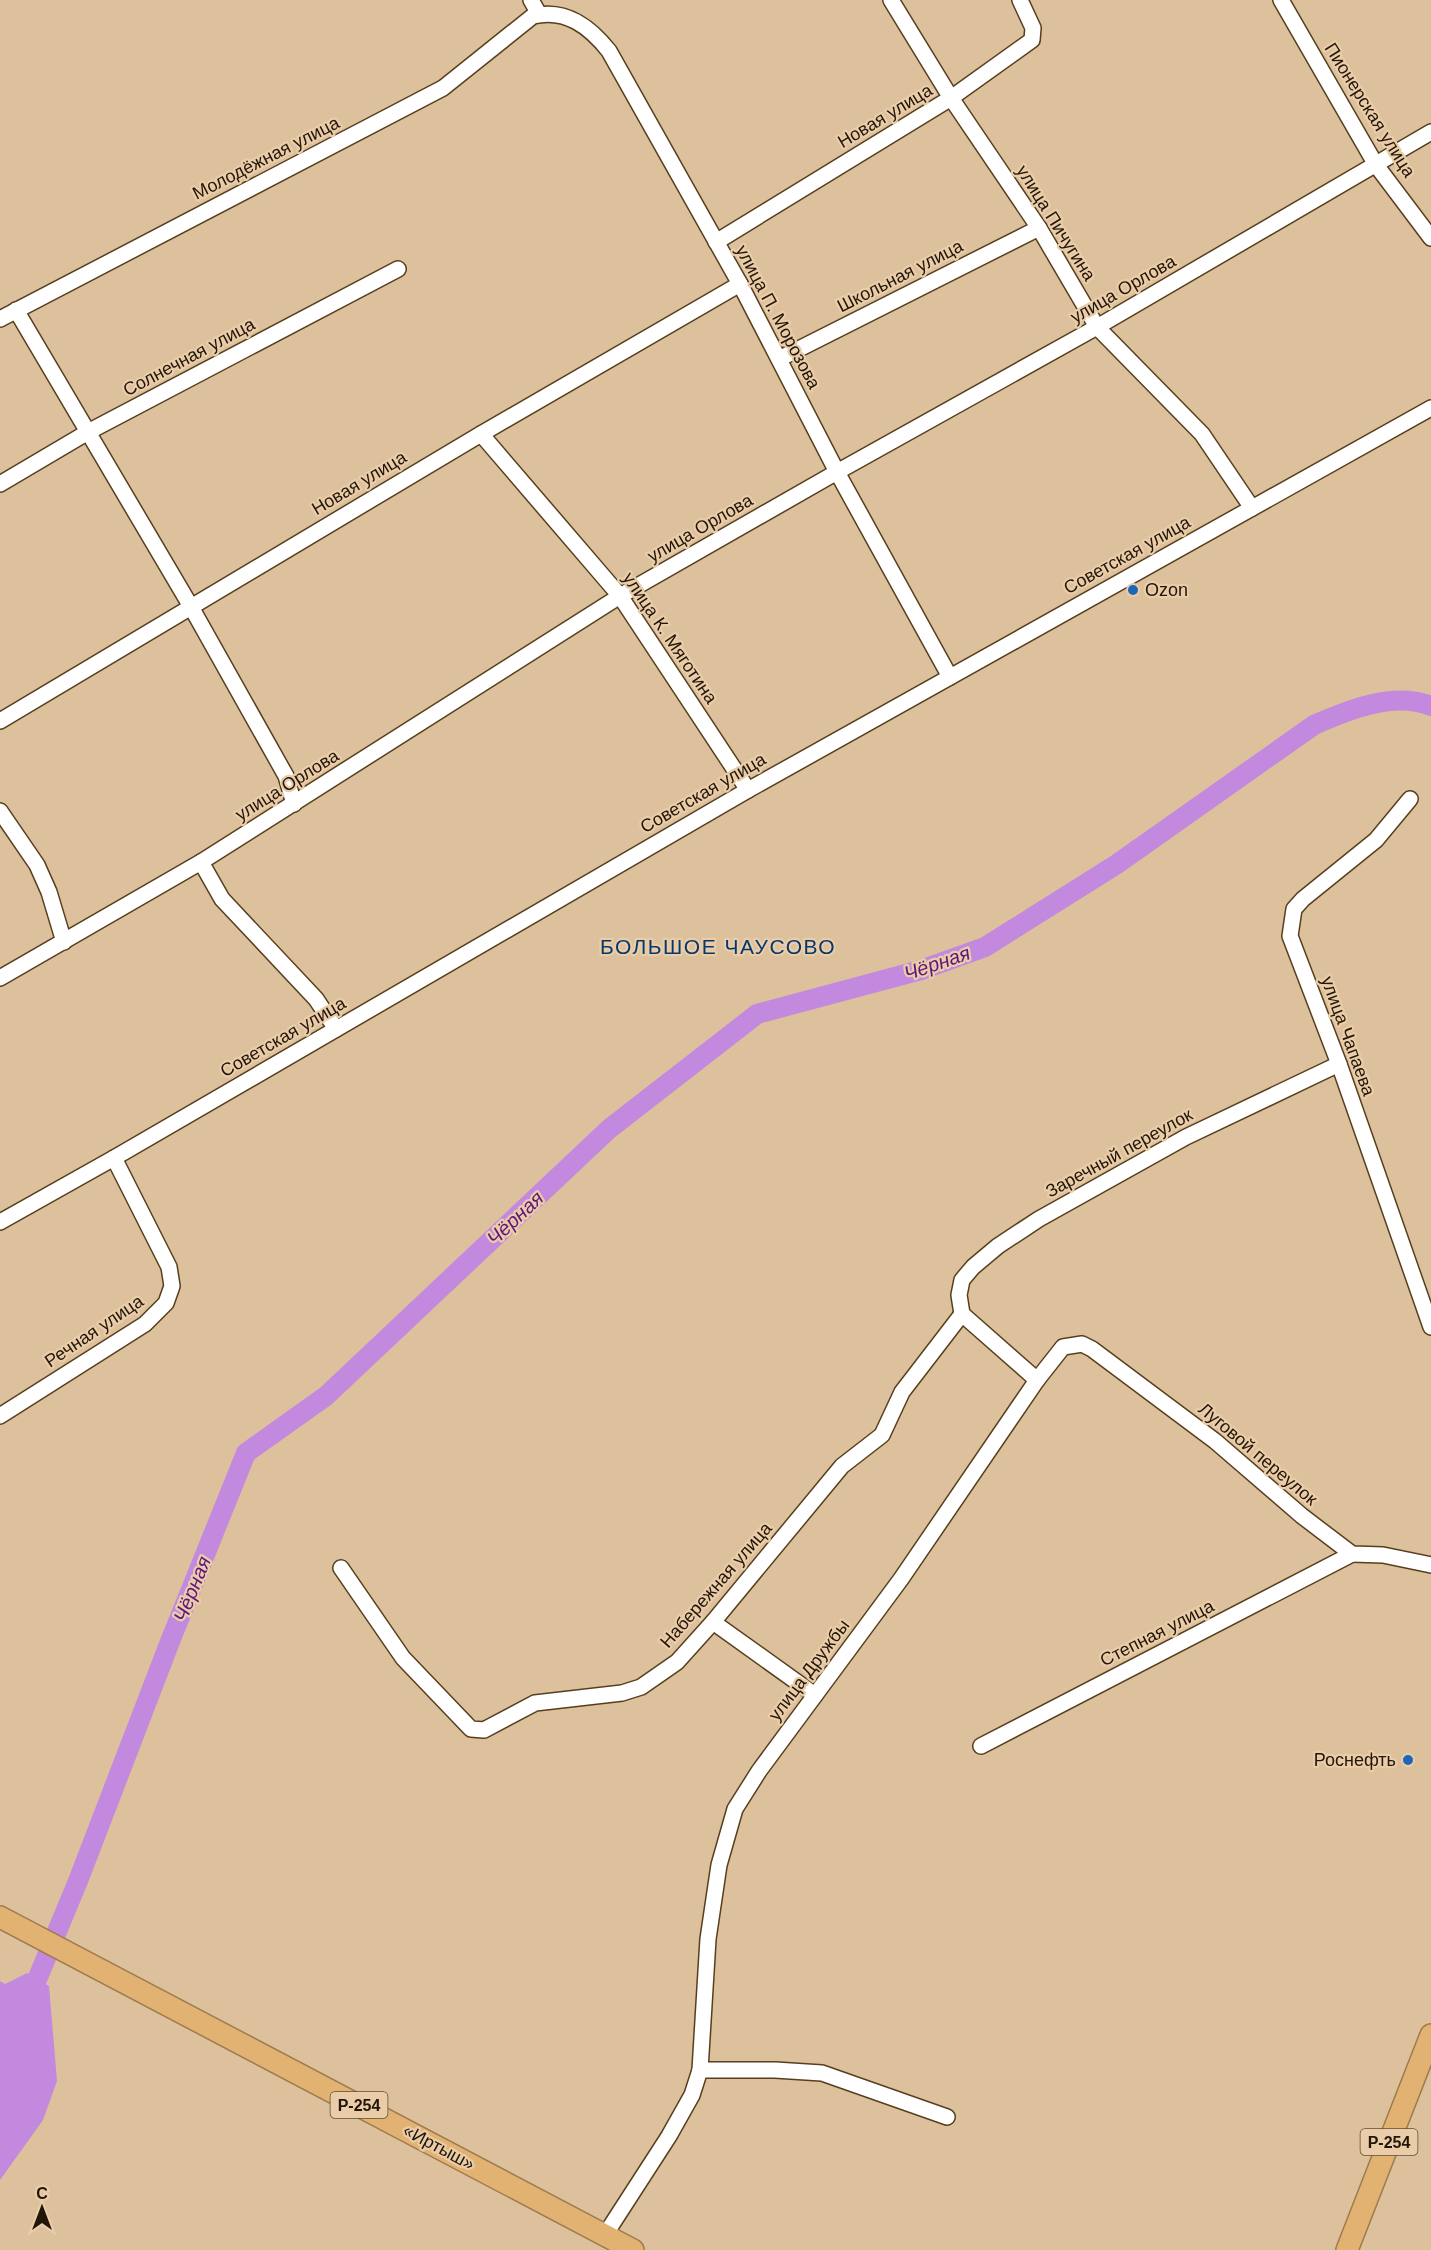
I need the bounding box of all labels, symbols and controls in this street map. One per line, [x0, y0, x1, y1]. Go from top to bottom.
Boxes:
street label: Пионерская улица [1321, 39, 1420, 182]
street label: Новая улица [834, 79, 937, 152]
street label: Молодёжная улица [189, 112, 344, 204]
street label: улица Пичугина [1012, 162, 1100, 285]
street label: Школьная улица [834, 235, 967, 316]
street label: улица П. Морозова [732, 242, 825, 393]
street label: улица Орлова [1067, 250, 1180, 327]
street label: Солнечная улица [120, 313, 259, 400]
street label: Новая улица [308, 446, 411, 519]
street label: улица Орлова [644, 489, 757, 566]
street label: Советская улица [1060, 512, 1195, 598]
street label: улица К. Мяготина [619, 569, 722, 708]
place label: Ozon [1145, 580, 1188, 600]
marker: Ozon [1126, 583, 1140, 597]
street label: улица Орлова [232, 745, 343, 825]
street label: Советская улица [637, 749, 770, 837]
district label: БОЛЬШОЕ ЧАУСОВО [600, 935, 836, 958]
water label: Чёрная [901, 941, 973, 985]
street label: улица Чапаева [1317, 974, 1379, 1099]
street label: Советская улица [217, 993, 350, 1081]
street label: Заречный переулок [1042, 1104, 1196, 1202]
water label: Чёрная [482, 1186, 548, 1249]
street label: Речная улица [41, 1290, 148, 1371]
street label: Луговой переулок [1195, 1399, 1321, 1509]
street label: Набережная улица [656, 1518, 776, 1652]
water label: Чёрная [169, 1553, 215, 1625]
street label: Степная улица [1097, 1595, 1218, 1670]
street label: улица Дружбы [765, 1616, 853, 1724]
place label: Роснефть [1314, 1750, 1396, 1770]
marker: Роснефть [1401, 1753, 1415, 1767]
road number: Р-254 [330, 2092, 388, 2118]
street label: «Иртыш» [400, 2120, 478, 2174]
road number: Р-254 [1360, 2129, 1418, 2155]
north arrow [12, 2178, 72, 2238]
text: С [36, 2185, 48, 2202]

